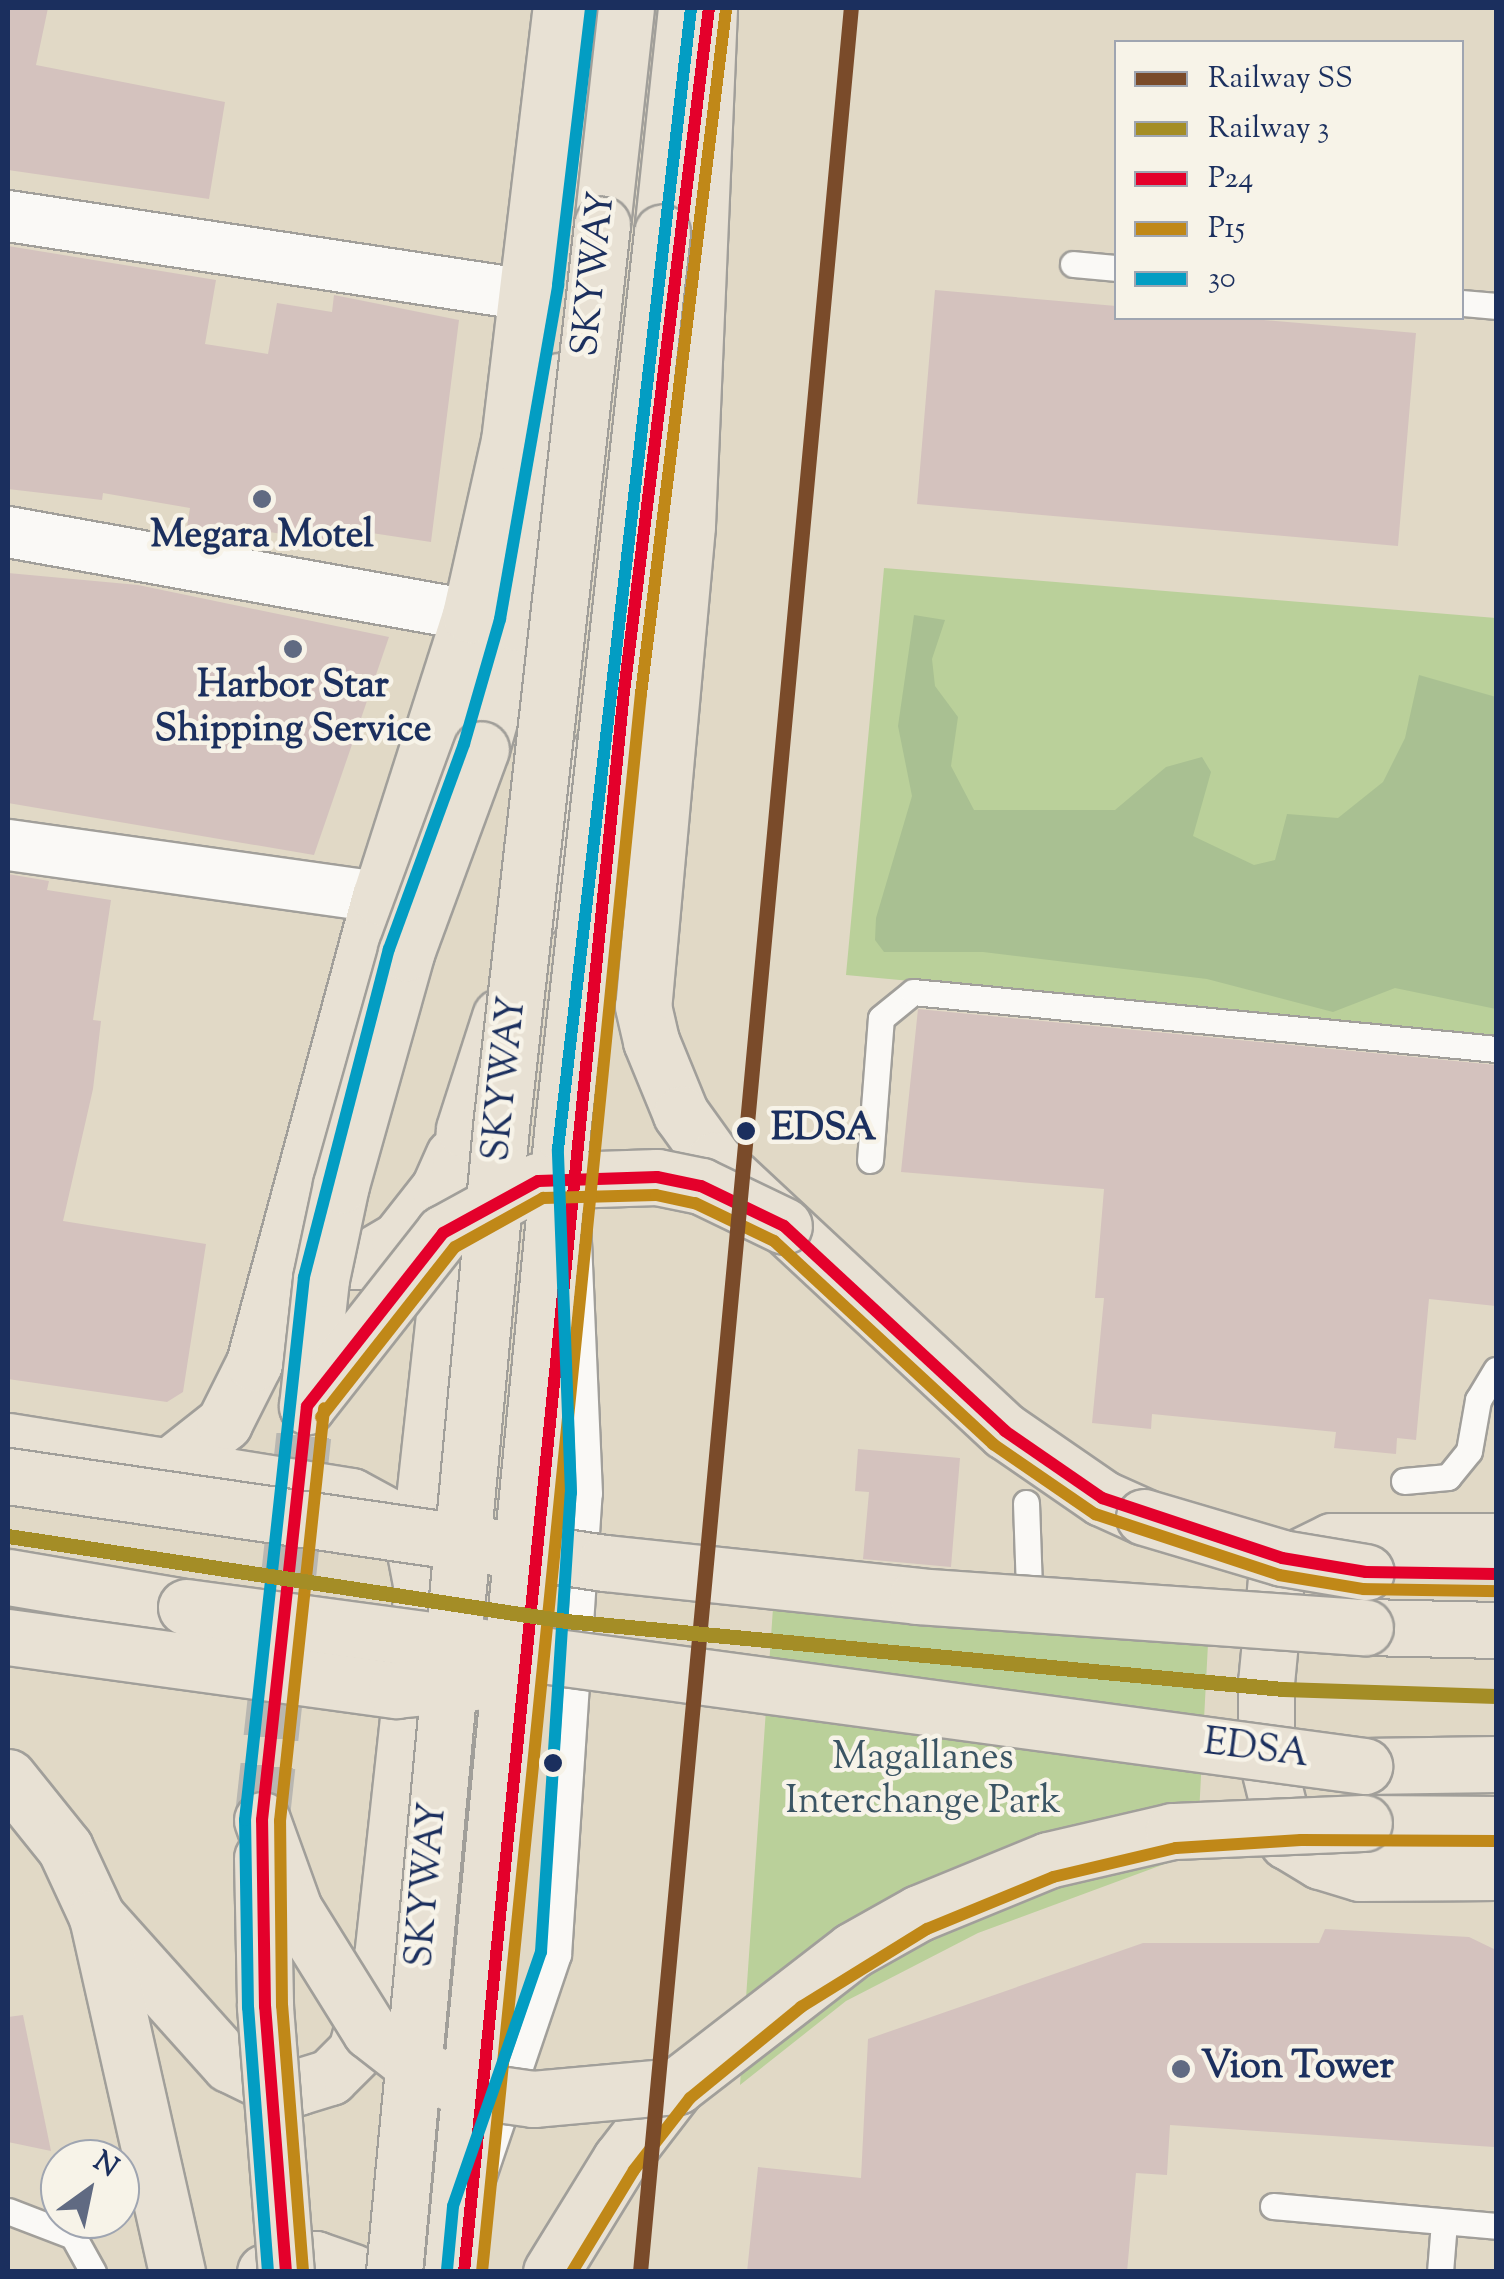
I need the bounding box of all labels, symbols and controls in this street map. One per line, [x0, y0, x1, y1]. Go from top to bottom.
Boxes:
legend [1114, 40, 1464, 320]
text: Railway SS [1208, 58, 1353, 101]
text: Railway 3 [1208, 108, 1329, 151]
text: P24 [1208, 158, 1253, 201]
street label: SKYWAY [565, 189, 627, 359]
text: P15 [1208, 208, 1245, 251]
text: 30 [1208, 258, 1236, 301]
marker: Megara Motel [251, 488, 273, 510]
place label: Megara Motel [150, 515, 374, 561]
marker: Harbor Star Shipping Service [282, 638, 304, 660]
place label: Harbor Star Shipping Service [155, 665, 431, 754]
street label: SKYWAY [476, 994, 538, 1164]
place label: EDSA [771, 1108, 876, 1154]
marker: EDSA [730, 1115, 762, 1147]
street label: EDSA [1201, 1722, 1311, 1780]
park label: Magallanes Interchange Park [785, 1737, 1061, 1826]
unlabelled marker [543, 1753, 563, 1773]
street label: SKYWAY [399, 1801, 459, 1969]
place label: Vion Tower [1201, 2046, 1394, 2092]
marker: Vion Tower [1170, 2058, 1192, 2080]
north arrow [40, 2139, 140, 2239]
text: N [85, 2143, 126, 2188]

